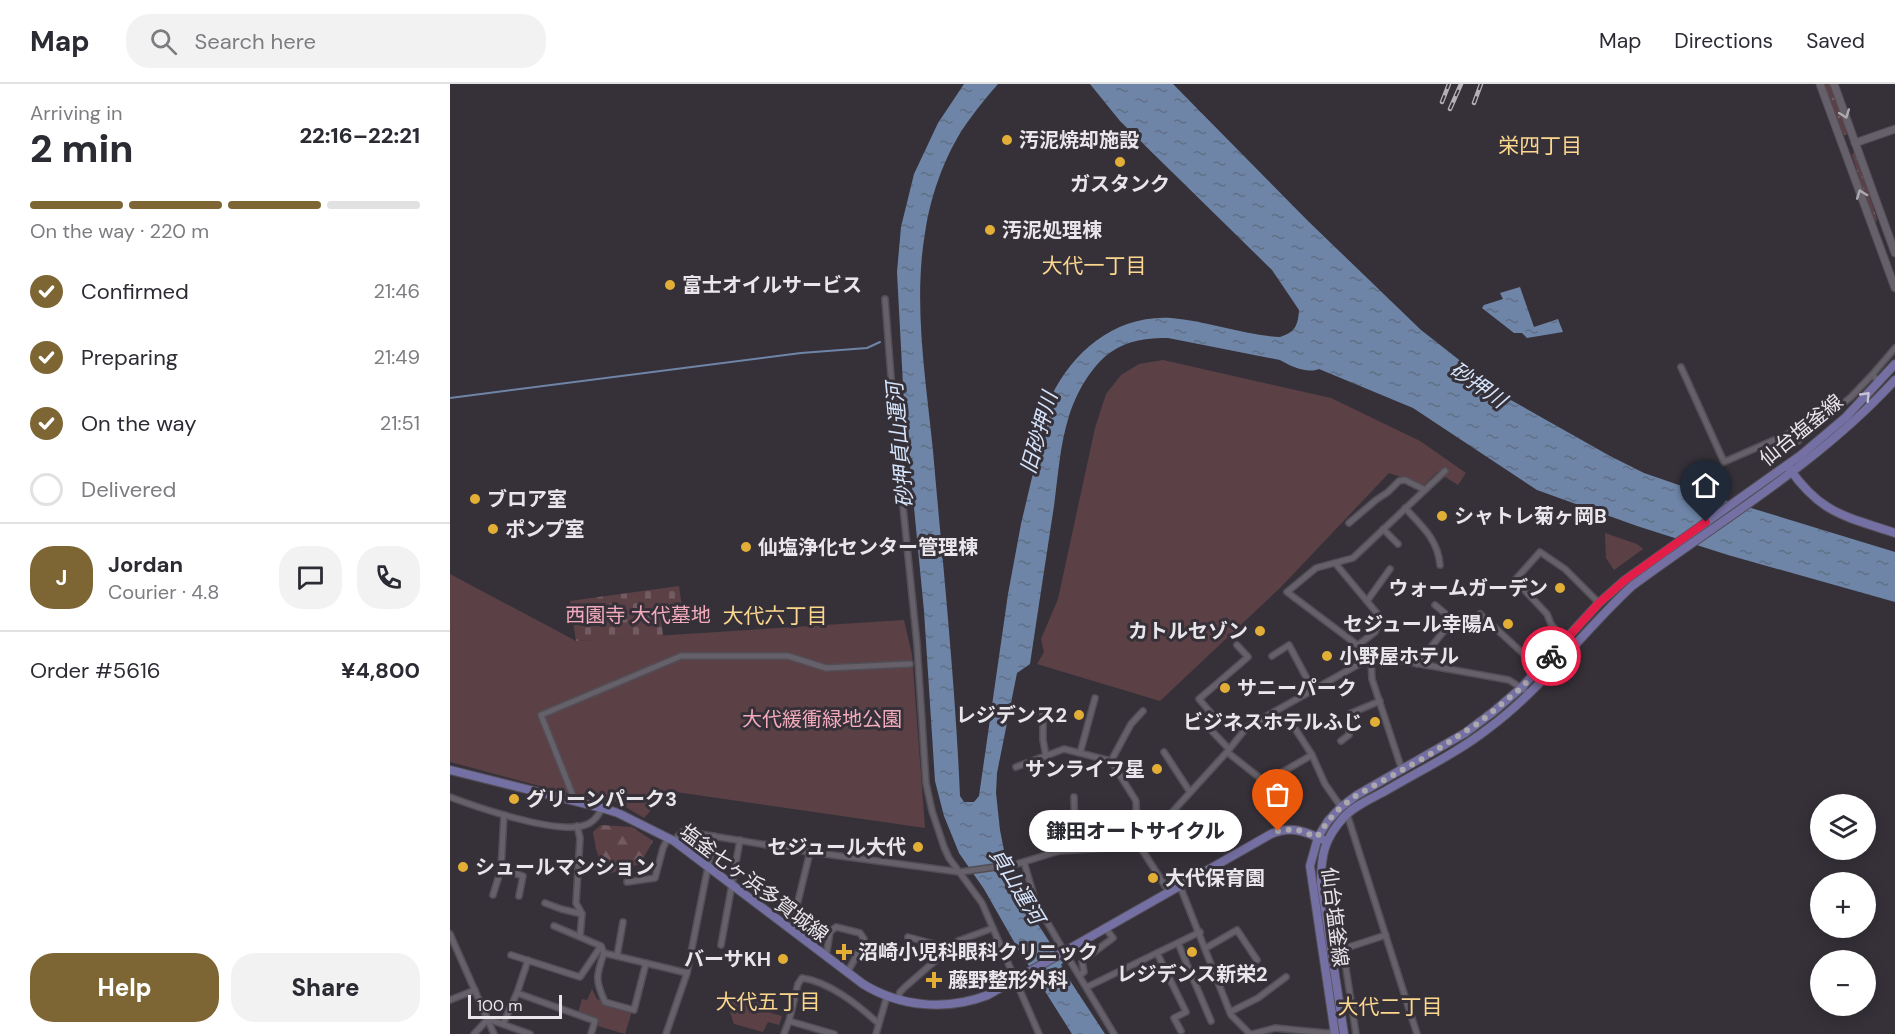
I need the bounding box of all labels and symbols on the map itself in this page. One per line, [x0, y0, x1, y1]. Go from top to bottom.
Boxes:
one-way arrow [1837, 108, 1850, 118]
place label: 汚泥焼却施設 [1019, 127, 1139, 153]
district label: 栄四丁目 [1498, 132, 1582, 160]
marker: 汚泥焼却施設 [1000, 133, 1014, 147]
marker: ガスタンク [1113, 155, 1127, 169]
place label: ガスタンク [1070, 171, 1170, 197]
one-way arrow [1855, 189, 1868, 199]
place label: 汚泥処理棟 [1002, 217, 1102, 243]
marker: 汚泥処理棟 [983, 223, 997, 237]
district label: 大代一丁目 [1042, 252, 1147, 280]
place label: 富士オイルサービス [682, 272, 862, 298]
marker: 富士オイルサービス [663, 278, 677, 292]
water label: 砂押川 [1444, 355, 1513, 416]
water label: 砂押貞山運河 [880, 377, 919, 509]
water label: 旧砂押川 [1014, 387, 1065, 477]
street label: 仙台塩釜線 [1754, 388, 1848, 472]
one-way arrow [1859, 393, 1870, 404]
pin [1680, 460, 1731, 522]
place label: ブロア室 [487, 486, 567, 512]
marker: ブロア室 [468, 492, 482, 506]
place label: シャトレ菊ヶ岡B [1454, 503, 1607, 529]
marker: シャトレ菊ヶ岡B [1435, 509, 1449, 523]
place label: ポンプ室 [505, 516, 584, 542]
marker: ポンプ室 [486, 522, 500, 536]
place label: 仙塩浄化センター管理棟 [758, 534, 978, 560]
marker: 仙塩浄化センター管理棟 [739, 540, 753, 554]
place label: ウォームガーデン [1389, 575, 1548, 601]
marker: ウォームガーデン [1553, 581, 1567, 595]
park label: 西園寺 大代墓地 [565, 602, 711, 628]
district label: 大代六丁目 [723, 602, 828, 630]
place label: セジュール幸陽A [1343, 611, 1496, 637]
marker: セジュール幸陽A [1501, 617, 1515, 631]
place label: カトルセゾン [1128, 618, 1248, 644]
marker: カトルセゾン [1253, 624, 1267, 638]
courier [1521, 626, 1581, 686]
place label: 小野屋ホテル [1339, 643, 1459, 669]
marker: 小野屋ホテル [1320, 649, 1334, 663]
place label: サニーパーク [1237, 675, 1357, 701]
marker: サニーパーク [1218, 681, 1232, 695]
place label: レジデンス2 [956, 702, 1067, 728]
park label: 大代緩衝緑地公園 [742, 706, 902, 732]
marker: レジデンス2 [1072, 708, 1086, 722]
place label: ビジネスホテルふじ [1183, 709, 1363, 735]
marker: ビジネスホテルふじ [1368, 715, 1382, 729]
place label: サンライフ星 [1025, 756, 1145, 782]
marker: サンライフ星 [1150, 762, 1164, 776]
pin [1252, 769, 1303, 831]
place label: グリーンパーク3 [526, 786, 677, 812]
marker: グリーンパーク3 [507, 792, 521, 806]
callout: 鎌田オートサイクル [1029, 810, 1242, 852]
street label: 塩釜七ヶ浜多賀城線 [674, 818, 834, 948]
place label: セジュール大代 [767, 834, 906, 860]
marker: セジュール大代 [911, 840, 925, 854]
water label: 貞山運河 [983, 843, 1053, 933]
place label: シュールマンション [475, 854, 655, 880]
marker: シュールマンション [456, 860, 470, 874]
place label: 大代保育園 [1165, 865, 1265, 891]
street label: 仙台塩釜線 [1316, 866, 1354, 968]
marker: 大代保育園 [1146, 871, 1160, 885]
place label: 沼崎小児科眼科クリニック [858, 939, 1098, 965]
marker: 沼崎小児科眼科クリニック [835, 943, 853, 961]
marker: レジデンス新栄2 [1185, 945, 1199, 959]
place label: バーサKH [684, 946, 771, 972]
marker: バーサKH [776, 952, 790, 966]
place label: レジデンス新栄2 [1116, 961, 1268, 987]
place label: 藤野整形外科 [948, 967, 1068, 993]
marker: 藤野整形外科 [925, 971, 943, 989]
district label: 大代五丁目 [716, 988, 821, 1016]
scale bar [468, 992, 562, 1020]
district label: 大代二丁目 [1338, 993, 1443, 1021]

